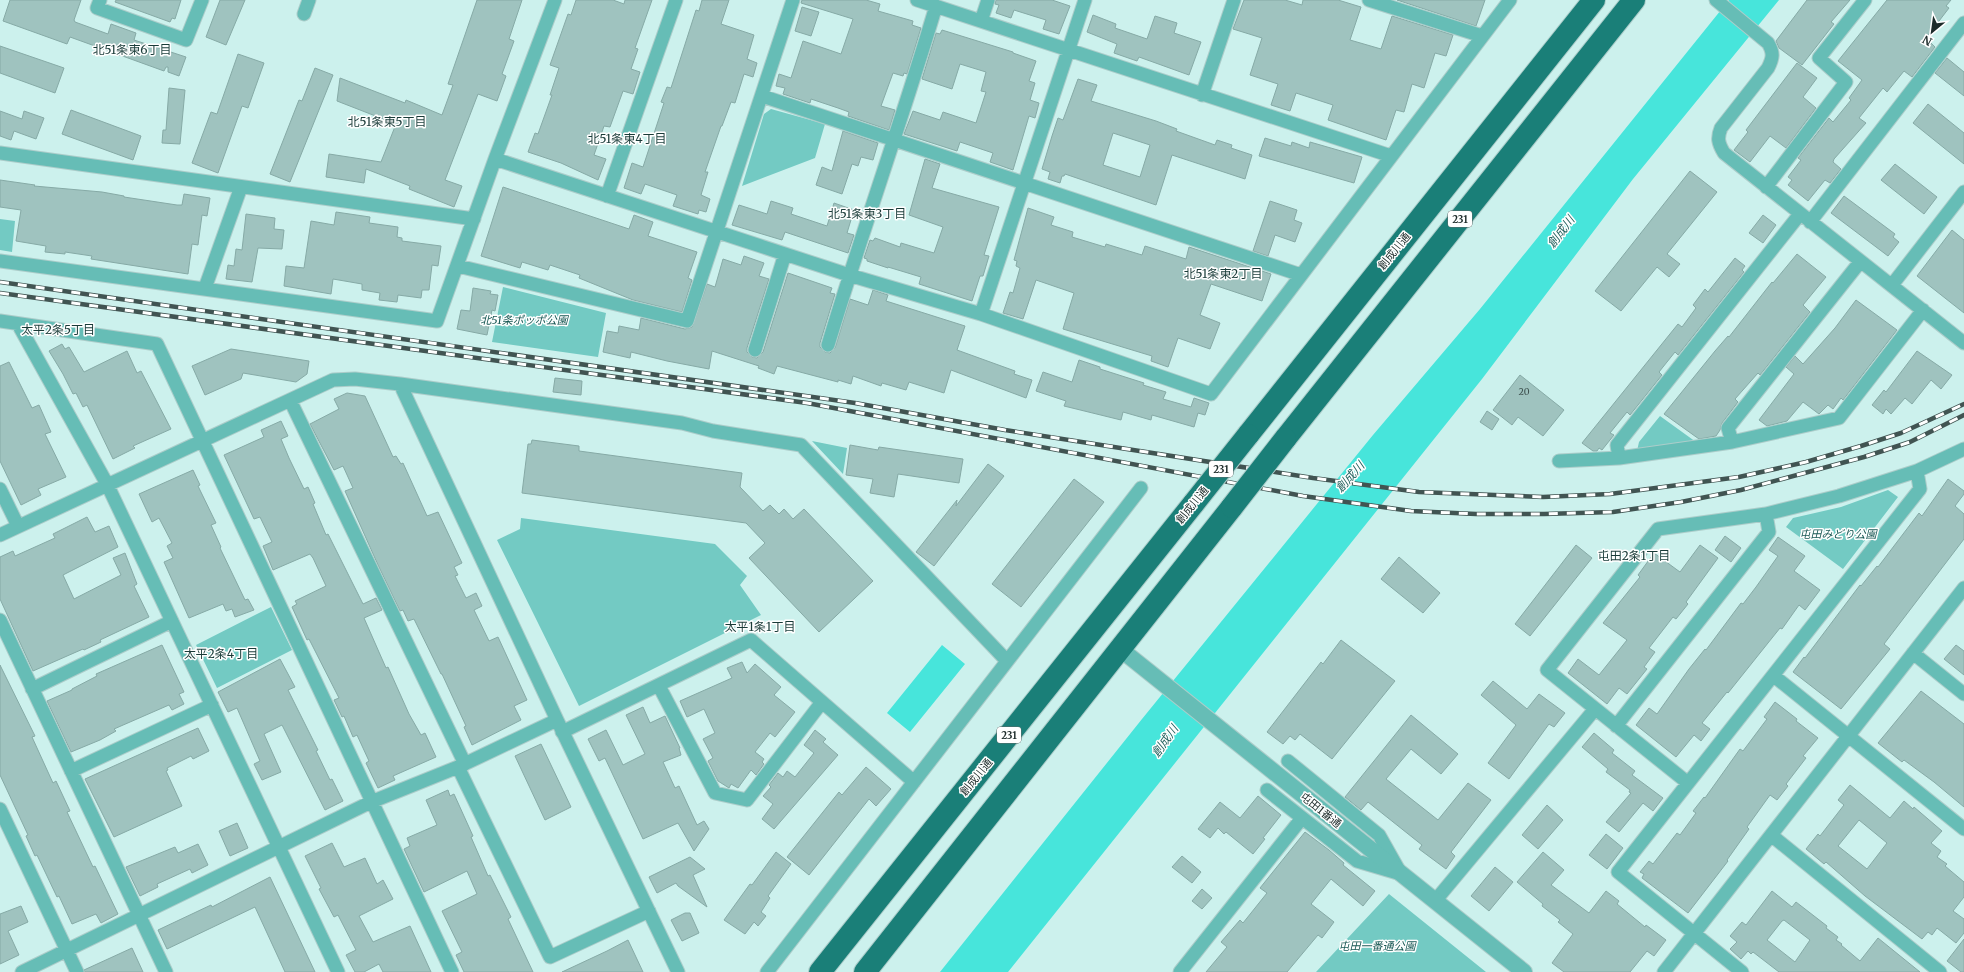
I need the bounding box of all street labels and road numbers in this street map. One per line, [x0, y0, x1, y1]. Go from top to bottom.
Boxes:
road number: 231 [1448, 211, 1472, 227]
street label: 創成川通 [1375, 229, 1413, 273]
road number: 231 [1209, 461, 1233, 477]
street label: 創成川通 [1173, 483, 1211, 527]
road number: 231 [997, 727, 1021, 743]
street label: 創成川通 [957, 755, 995, 799]
street label: 屯田1番通 [1298, 789, 1344, 831]

